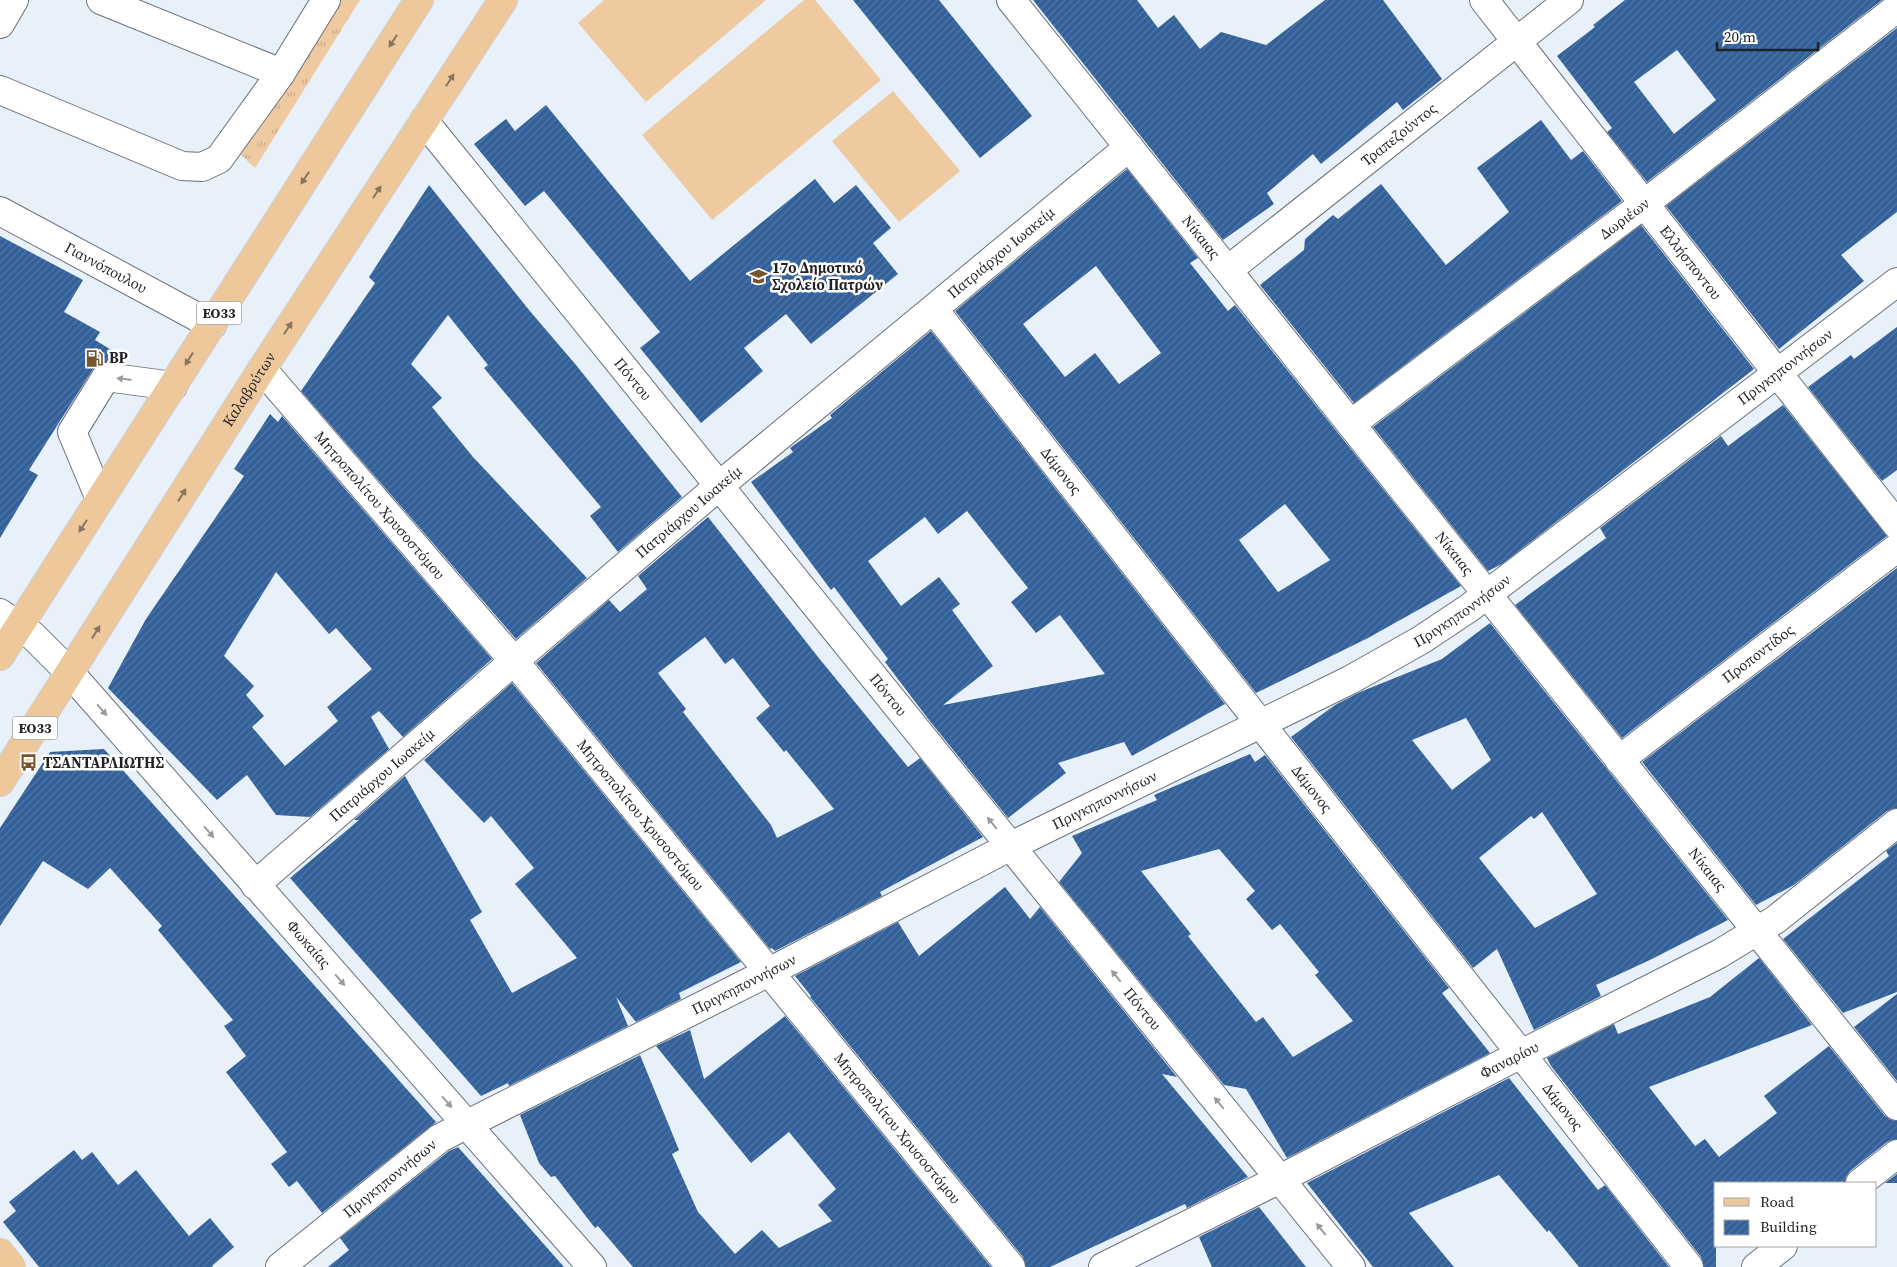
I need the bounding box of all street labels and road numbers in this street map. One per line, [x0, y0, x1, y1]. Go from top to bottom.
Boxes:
street label: Τραπεζούντος [1356, 98, 1441, 171]
street label: Δωριέων [1595, 193, 1654, 244]
street label: Πατριάρχου Ιωακείμ [943, 201, 1059, 303]
street label: Νίκαιας [1177, 211, 1226, 263]
street label: Ελλήσποντου [1655, 221, 1727, 304]
street label: Γιαννόπουλου [61, 237, 151, 298]
road number: ΕΟ33 [196, 302, 242, 324]
street label: Πριγκηποννήσων [1733, 324, 1837, 410]
street label: Καλαβρύτων [217, 348, 280, 430]
street label: Πόντου [609, 353, 657, 405]
street label: Μητροπολίτου Χρυσοστόμου [310, 426, 450, 584]
street label: Δάμονος [1036, 442, 1087, 499]
street label: Πατριάρχου Ιωακείμ [631, 460, 746, 563]
street label: Νίκαιας [1431, 527, 1479, 580]
street label: Πριγκηποννήσων [1409, 569, 1515, 652]
street label: Προποντίδος [1717, 619, 1798, 688]
street label: Πόντου [865, 669, 912, 720]
road number: ΕΟ33 [12, 716, 58, 740]
street label: Πατριάρχου Ιωακείμ [324, 723, 439, 826]
street label: Μητροπολίτου Χρυσοστόμου [572, 735, 709, 895]
street label: Δάμονος [1287, 760, 1338, 817]
street label: Πριγκηποννήσων [1048, 765, 1160, 834]
street label: Νίκαιας [1684, 843, 1732, 896]
street label: Φωκαίας [282, 916, 336, 973]
street label: Πριγκηποννήσων [688, 949, 800, 1019]
street label: Πόντου [1119, 983, 1166, 1034]
street label: Φαναρίου [1476, 1036, 1542, 1083]
street label: Μητροπολίτου Χρυσοστόμου [829, 1048, 966, 1208]
street label: Δάμονος [1538, 1078, 1589, 1135]
street label: Πριγκηποννήσων [338, 1134, 441, 1222]

